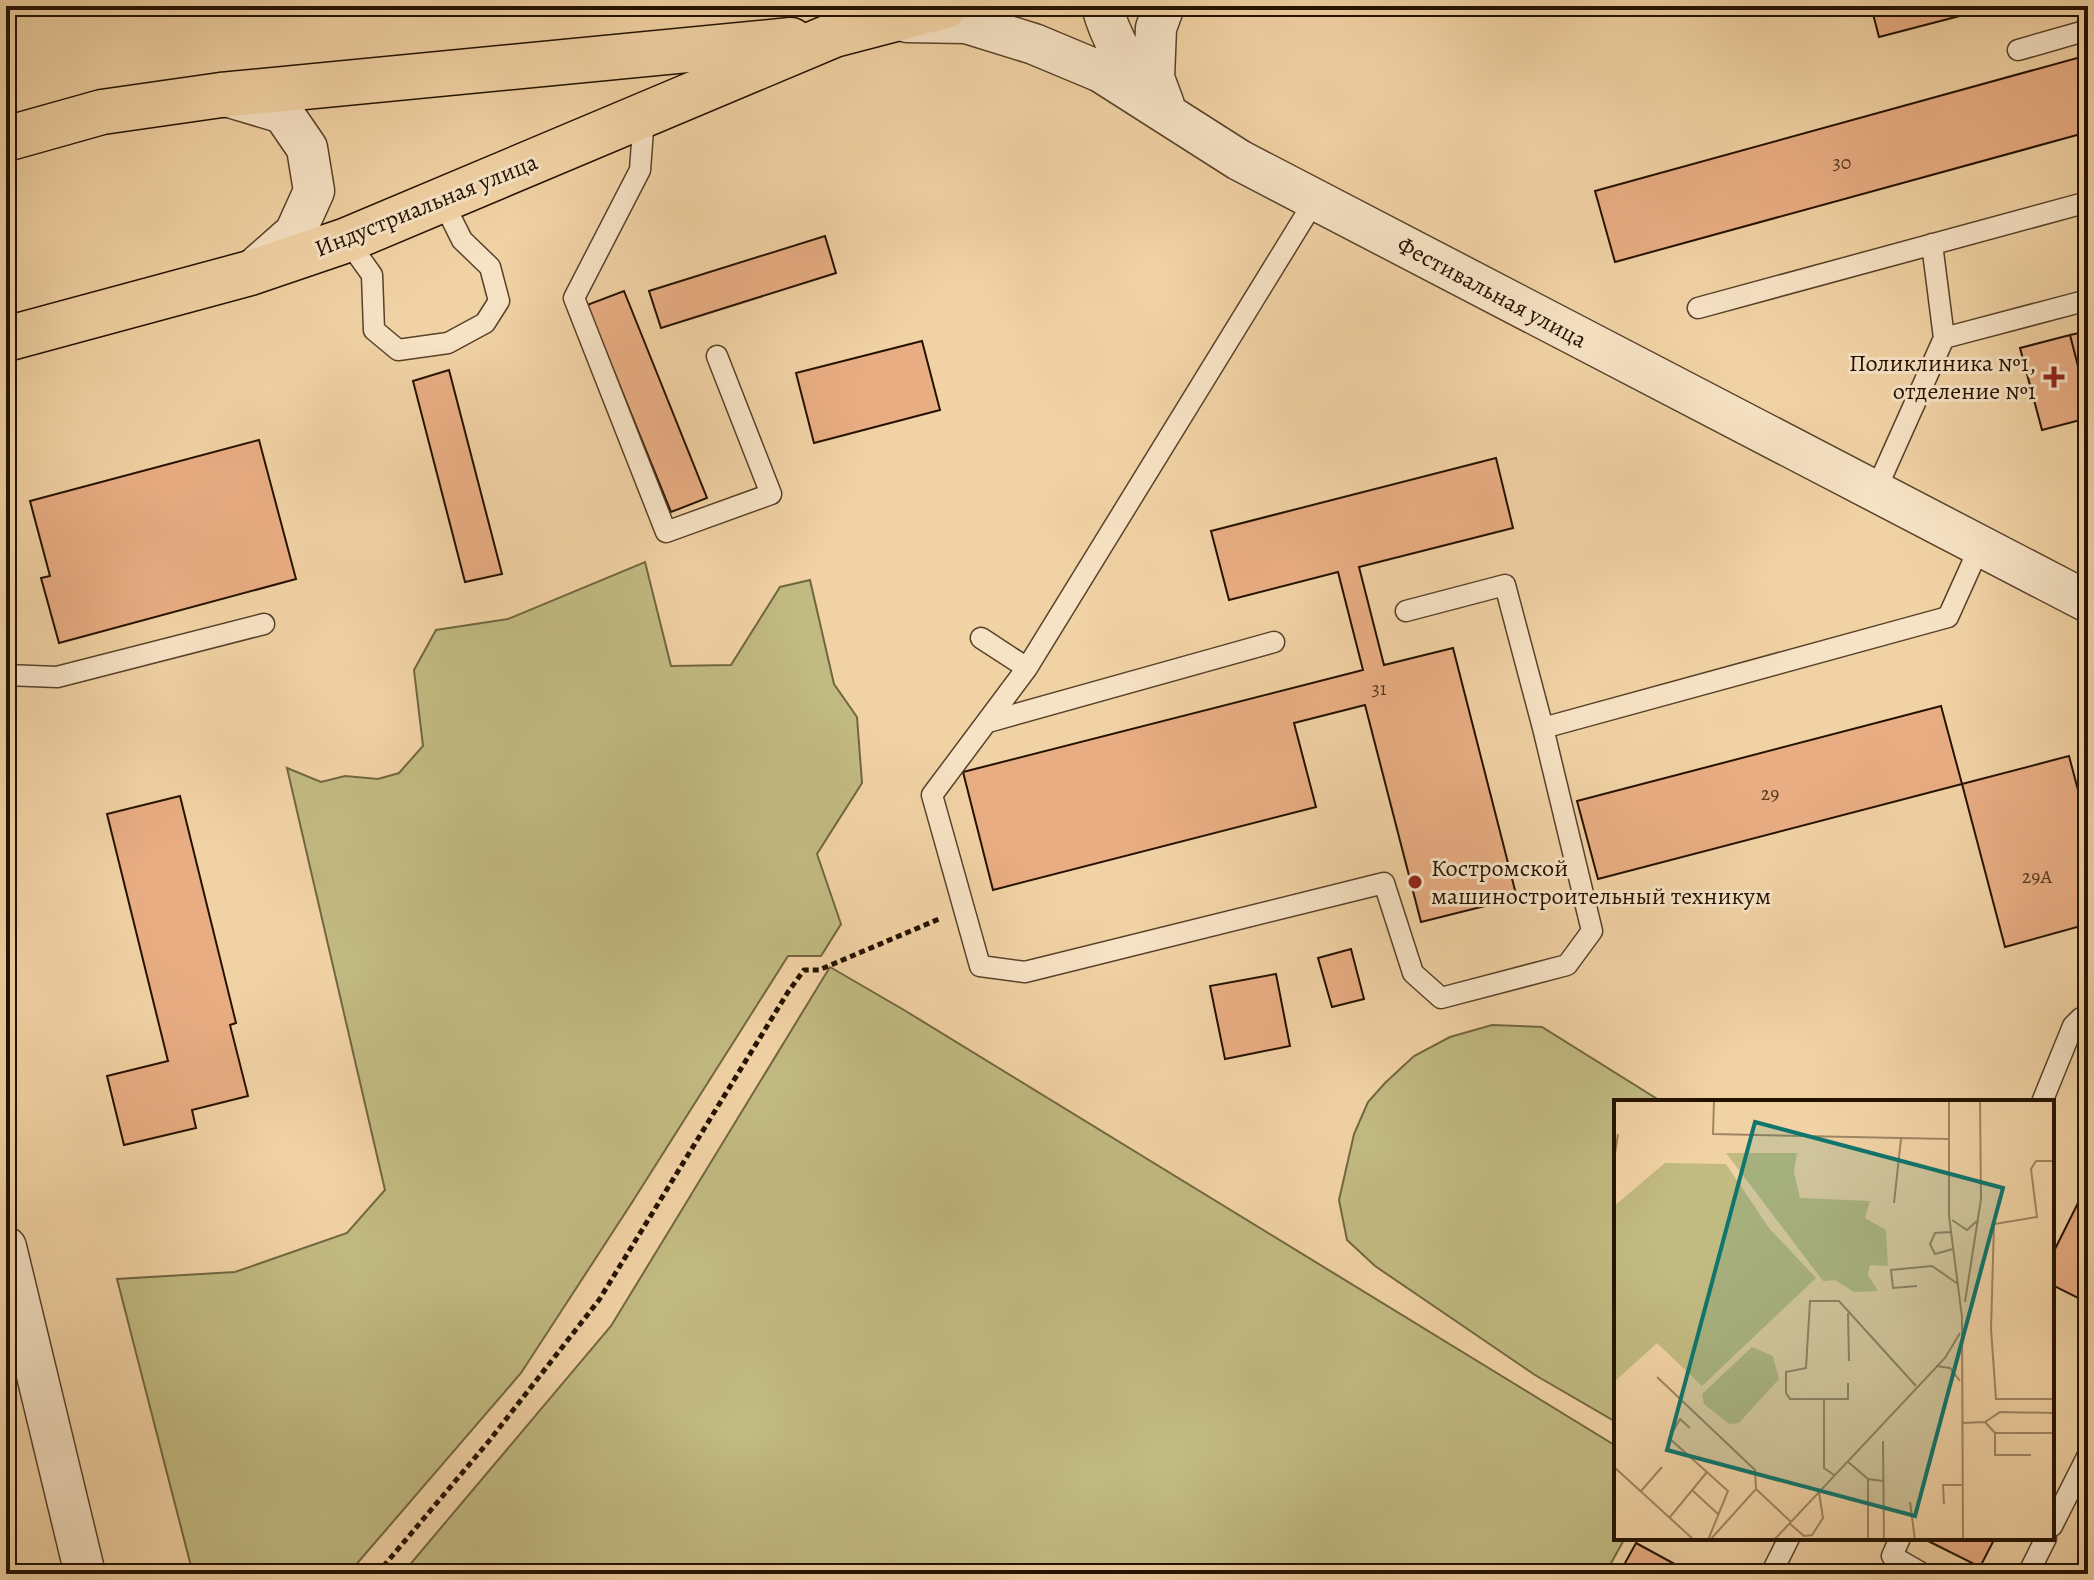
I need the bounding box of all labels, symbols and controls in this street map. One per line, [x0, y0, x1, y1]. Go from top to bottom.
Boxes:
street label: Индустриальная улица [310, 146, 542, 264]
house number: 30 [1833, 149, 1851, 176]
street label: Фестивальная улица [1392, 228, 1592, 356]
place label: Поликлиника №1, отделение №1 [1849, 347, 2036, 407]
marker: Поликлиника №1, отделение №1 [2043, 366, 2065, 388]
house number: 31 [1371, 675, 1387, 702]
house number: 29 [1761, 780, 1779, 807]
place label: Костромской машиностроительный техникум [1431, 852, 1771, 912]
house number: 29А [2022, 863, 2052, 890]
marker: Костромской машиностроительный техникум [1406, 873, 1424, 891]
inset map [1614, 1100, 2054, 1540]

